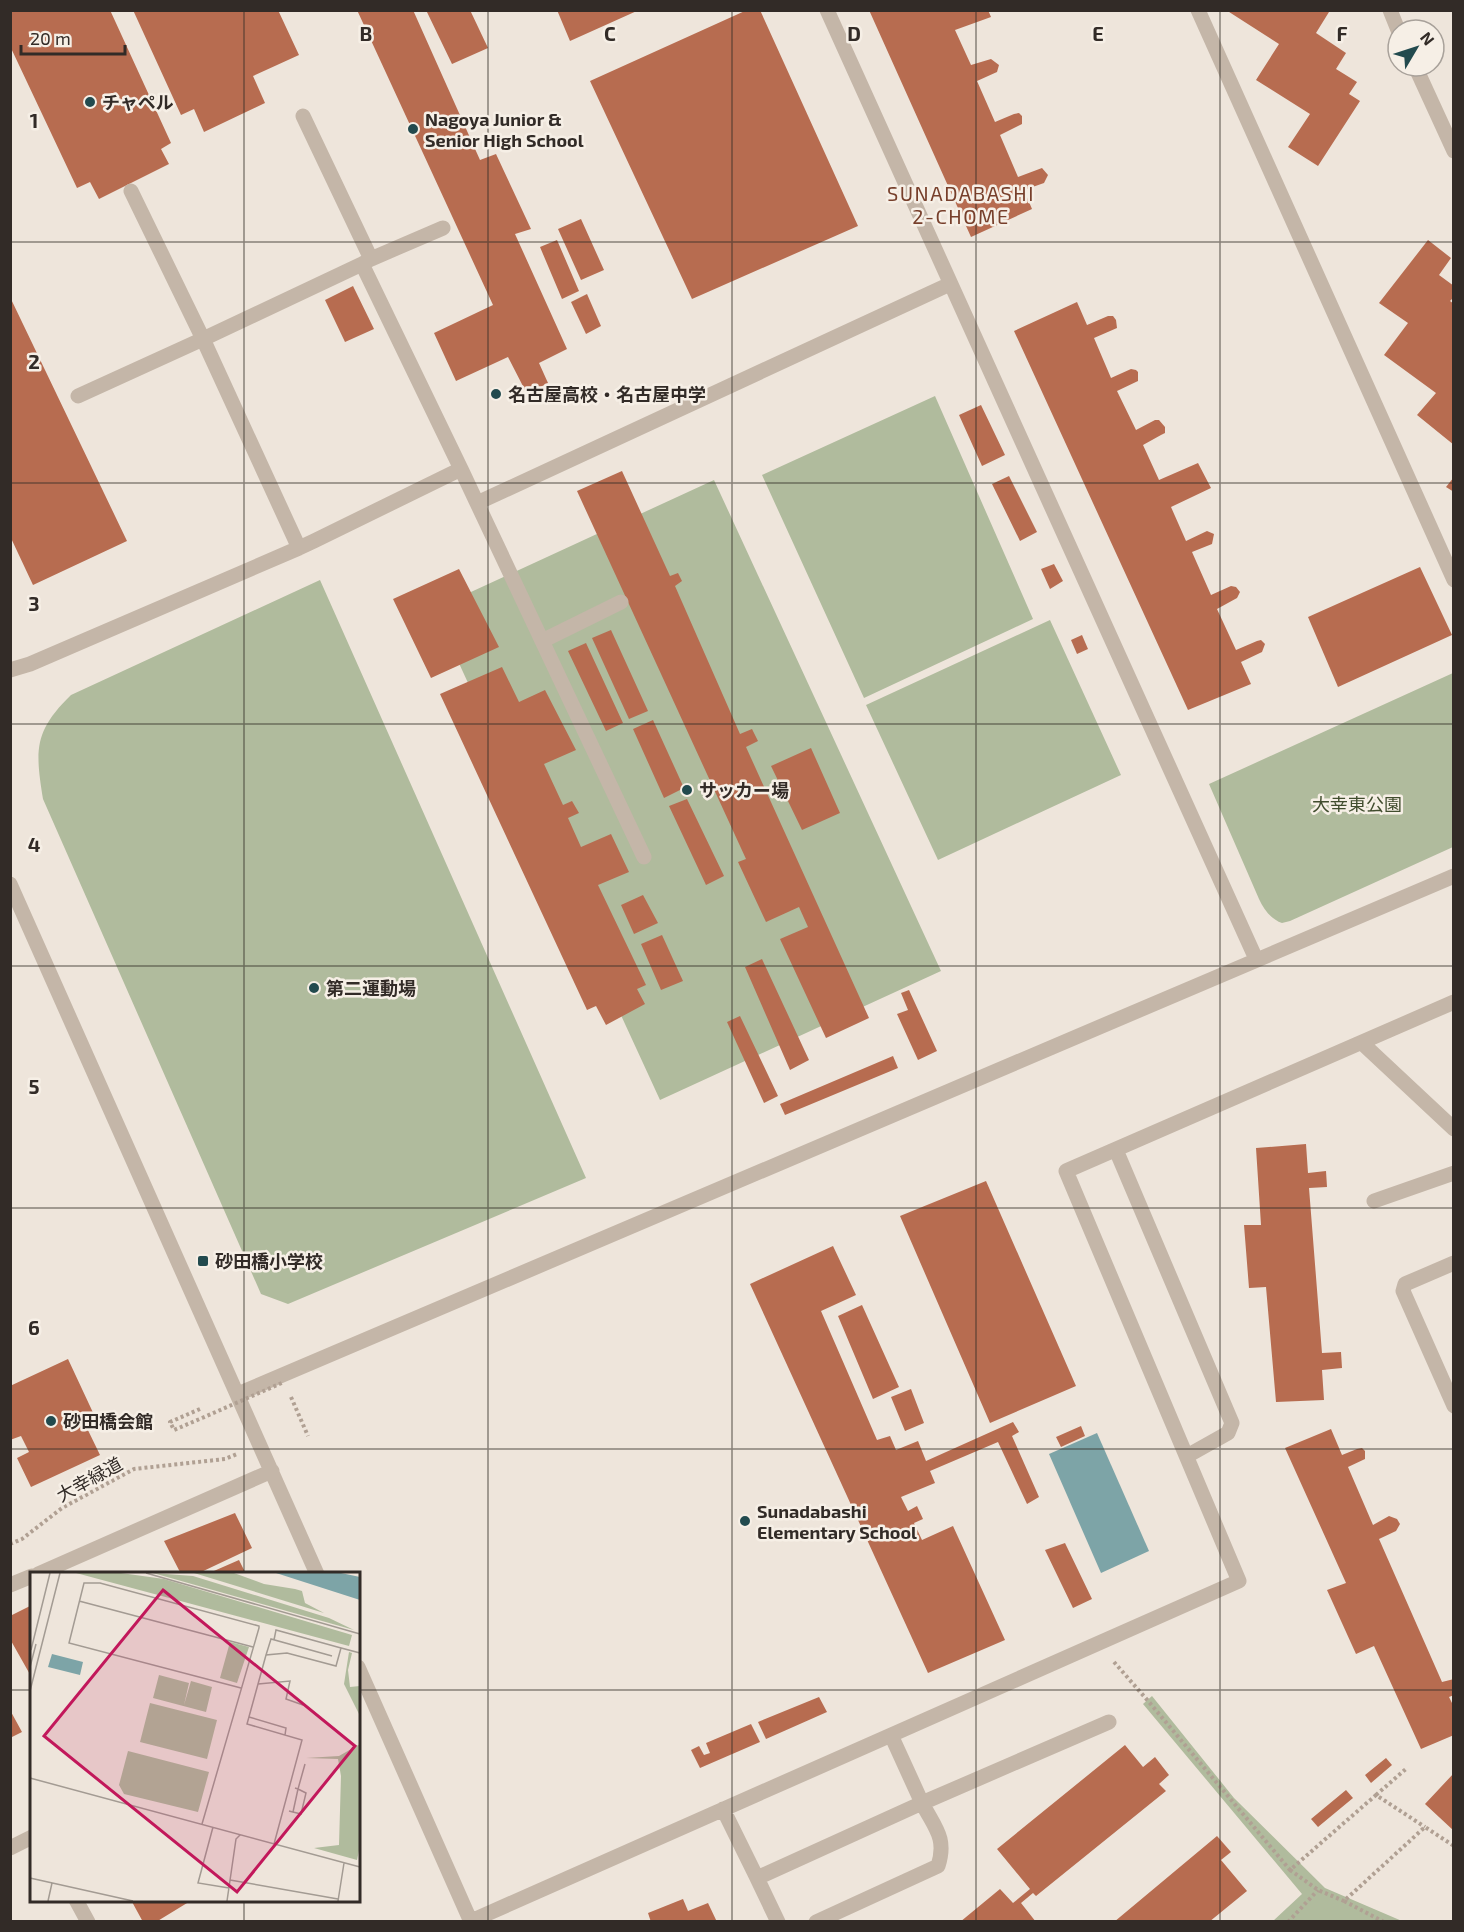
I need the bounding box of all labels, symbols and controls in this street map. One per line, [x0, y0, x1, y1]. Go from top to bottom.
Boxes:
scale bar [21, 18, 124, 56]
north arrow [1386, 18, 1446, 78]
text: B [360, 21, 372, 45]
text: C [604, 21, 616, 45]
text: D [847, 21, 861, 45]
text: E [1092, 21, 1104, 45]
text: F [1336, 21, 1348, 45]
text: 20 m [30, 27, 71, 49]
text: N [1417, 28, 1439, 49]
place label: チャペル [102, 91, 174, 113]
marker: チャペル [83, 95, 97, 109]
text: 1 [30, 108, 38, 132]
place label: Nagoya Junior & Senior High School [425, 108, 584, 151]
marker: Nagoya Junior & Senior High School [406, 122, 420, 136]
district label: SUNADABASHI 2-CHOME [887, 181, 1035, 228]
text: 2 [28, 349, 40, 373]
place label: 名古屋高校・名古屋中学 [508, 383, 706, 405]
marker: 名古屋高校・名古屋中学 [489, 387, 503, 401]
text: 3 [28, 591, 40, 615]
place label: サッカー場 [699, 779, 789, 801]
marker: サッカー場 [680, 783, 694, 797]
park label: 大幸東公園 [1312, 793, 1402, 815]
text: 4 [28, 832, 41, 856]
place label: 第二運動場 [326, 977, 416, 999]
marker: 第二運動場 [307, 981, 321, 995]
text: 5 [28, 1074, 40, 1098]
place label: 砂田橋小学校 [215, 1250, 323, 1272]
marker: 砂田橋小学校 [196, 1254, 210, 1268]
text: 6 [28, 1315, 40, 1339]
place label: 砂田橋会館 [63, 1410, 153, 1432]
marker: 砂田橋会館 [44, 1414, 58, 1428]
street label: 大幸緑道 [52, 1452, 126, 1506]
place label: Sunadabashi Elementary School [757, 1500, 917, 1543]
marker: Sunadabashi Elementary School [738, 1514, 752, 1528]
inset map [30, 1572, 360, 1902]

